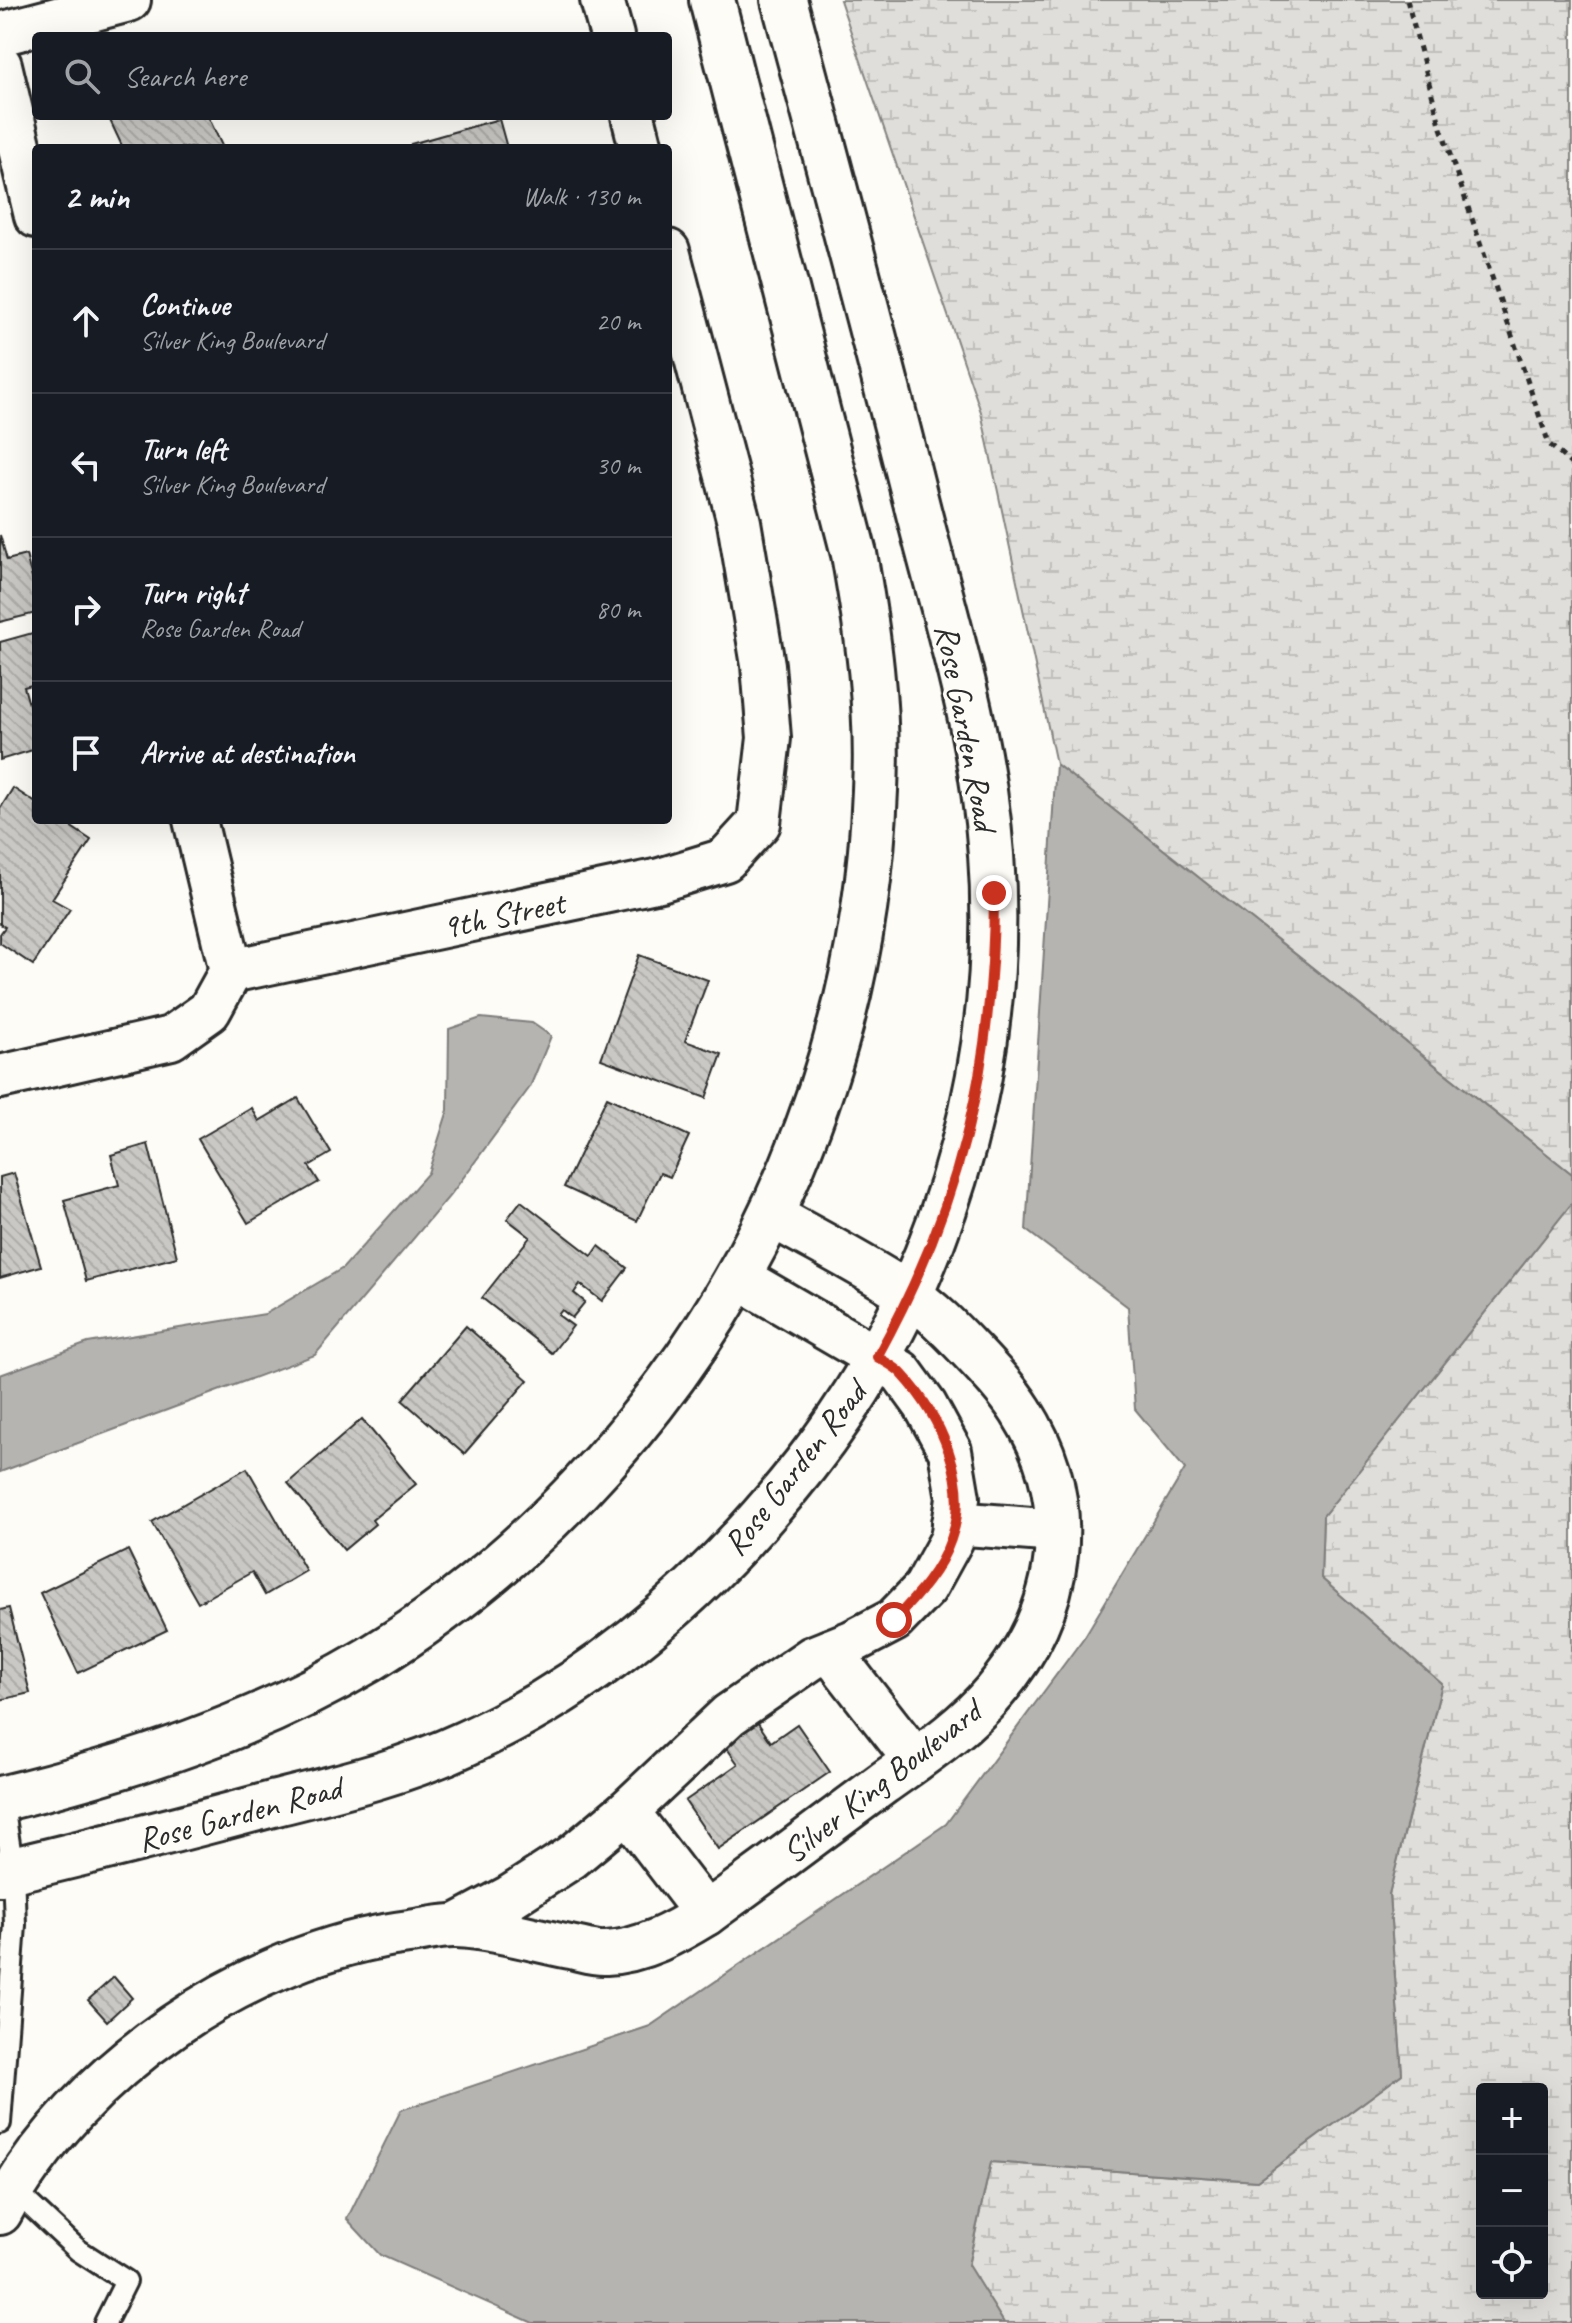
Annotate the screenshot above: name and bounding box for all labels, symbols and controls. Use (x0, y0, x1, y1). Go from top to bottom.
search box (32, 32, 672, 120)
icon: search (60, 54, 104, 98)
text: Search here (124, 57, 246, 95)
text: 2 min (64, 175, 129, 218)
text: Walk · 130 m (523, 180, 640, 213)
text: Continue (140, 286, 230, 324)
icon: ahead (64, 299, 108, 343)
text: 20 m (596, 305, 640, 338)
text: Silver King Boulevard (140, 324, 324, 357)
text: Turn left (140, 430, 227, 468)
icon: left (64, 443, 108, 487)
text: 30 m (596, 449, 640, 482)
text: Silver King Boulevard (140, 468, 324, 501)
text: Turn right (140, 574, 245, 612)
icon: right (64, 587, 108, 631)
text: 80 m (596, 593, 640, 626)
text: Rose Garden Road (140, 612, 300, 645)
street label: Rose Garden Road (925, 620, 1009, 839)
icon: arrive (64, 731, 108, 775)
text: Arrive at destination (140, 734, 355, 772)
route end (976, 875, 1012, 911)
street label: 9th Street (438, 880, 572, 948)
street label: Rose Garden Road (713, 1368, 879, 1564)
route start (876, 1602, 912, 1638)
street label: Silver King Boulevard (773, 1687, 993, 1873)
street label: Rose Garden Road (133, 1764, 351, 1861)
map controls (1476, 2083, 1548, 2299)
button: + (1476, 2083, 1548, 2155)
button: − (1476, 2155, 1548, 2227)
button: locate (1476, 2227, 1548, 2299)

